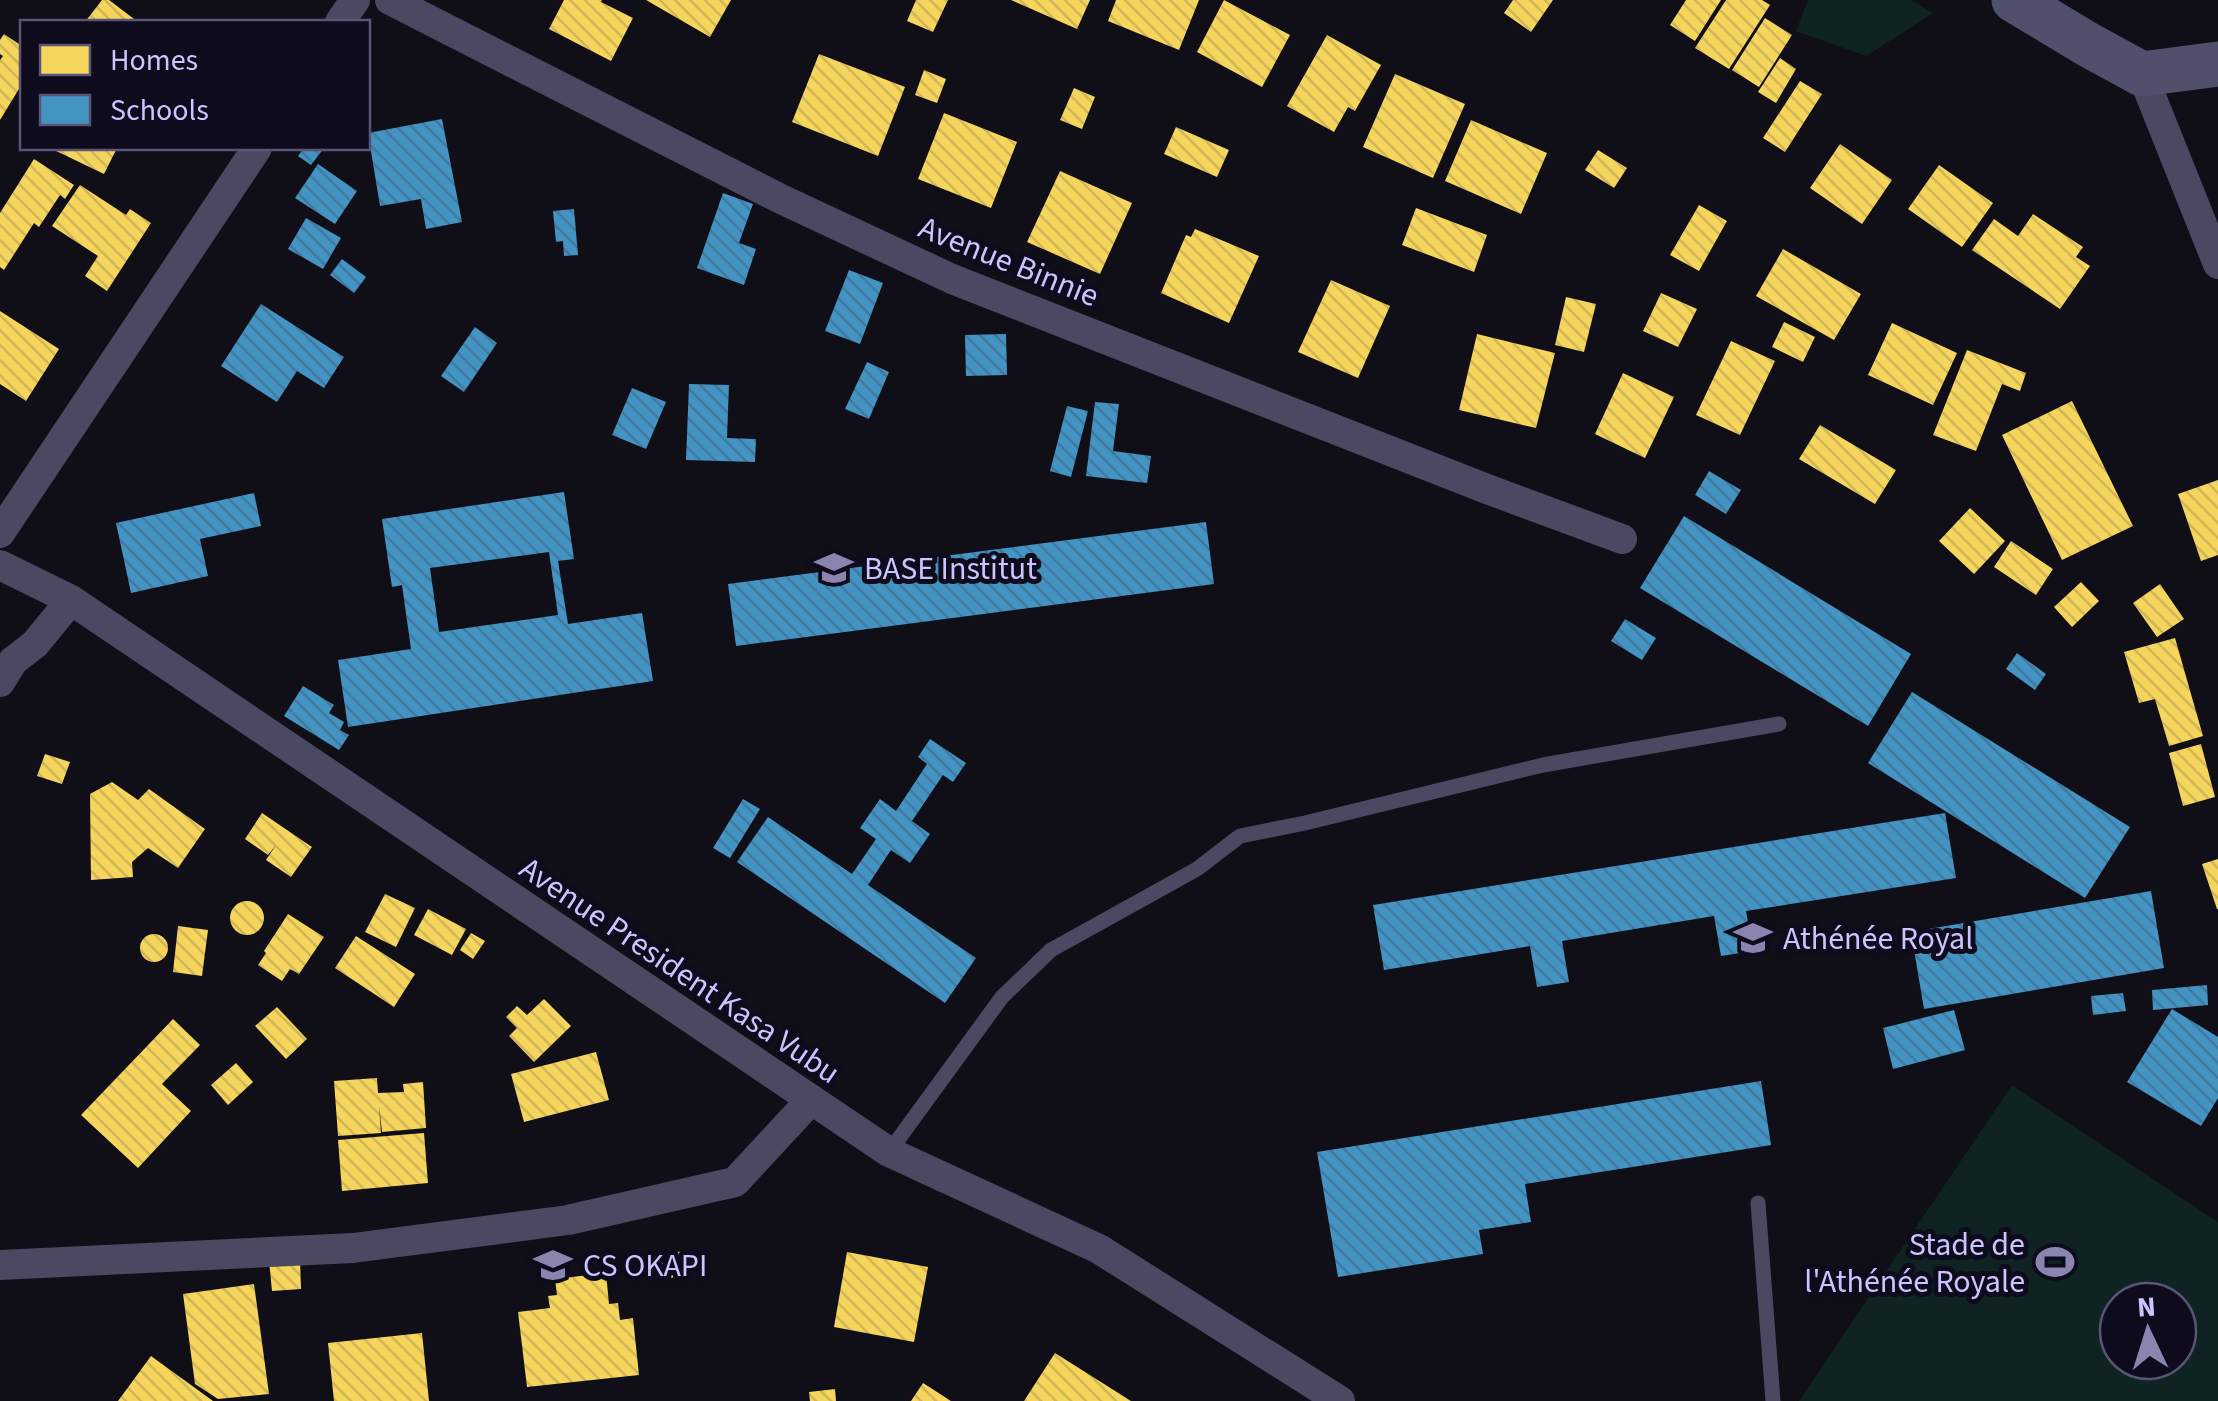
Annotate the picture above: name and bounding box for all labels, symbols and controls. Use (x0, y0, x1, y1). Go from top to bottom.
legend (20, 20, 370, 150)
text: Homes (110, 39, 198, 82)
text: Schools (110, 89, 209, 132)
street label: Avenue Binnie (912, 205, 1106, 319)
place label: BASE Institut (864, 546, 1037, 592)
school or university icon: BASE Institut (813, 547, 855, 589)
street label: Avenue President Kasa Vubu (510, 846, 849, 1096)
place label: Athénée Royal (1783, 916, 1973, 962)
school or university icon: Athénée Royal (1732, 917, 1774, 959)
place label: Stade de l'Athénée Royale (1804, 1222, 2025, 1305)
sports icon: Stade de l'Athénée Royale (2034, 1241, 2076, 1283)
place label: CS OKAPI (583, 1243, 707, 1289)
school or university icon: CS OKAPI (532, 1244, 574, 1286)
north arrow (2098, 1281, 2198, 1381)
text: N (2136, 1286, 2157, 1328)

